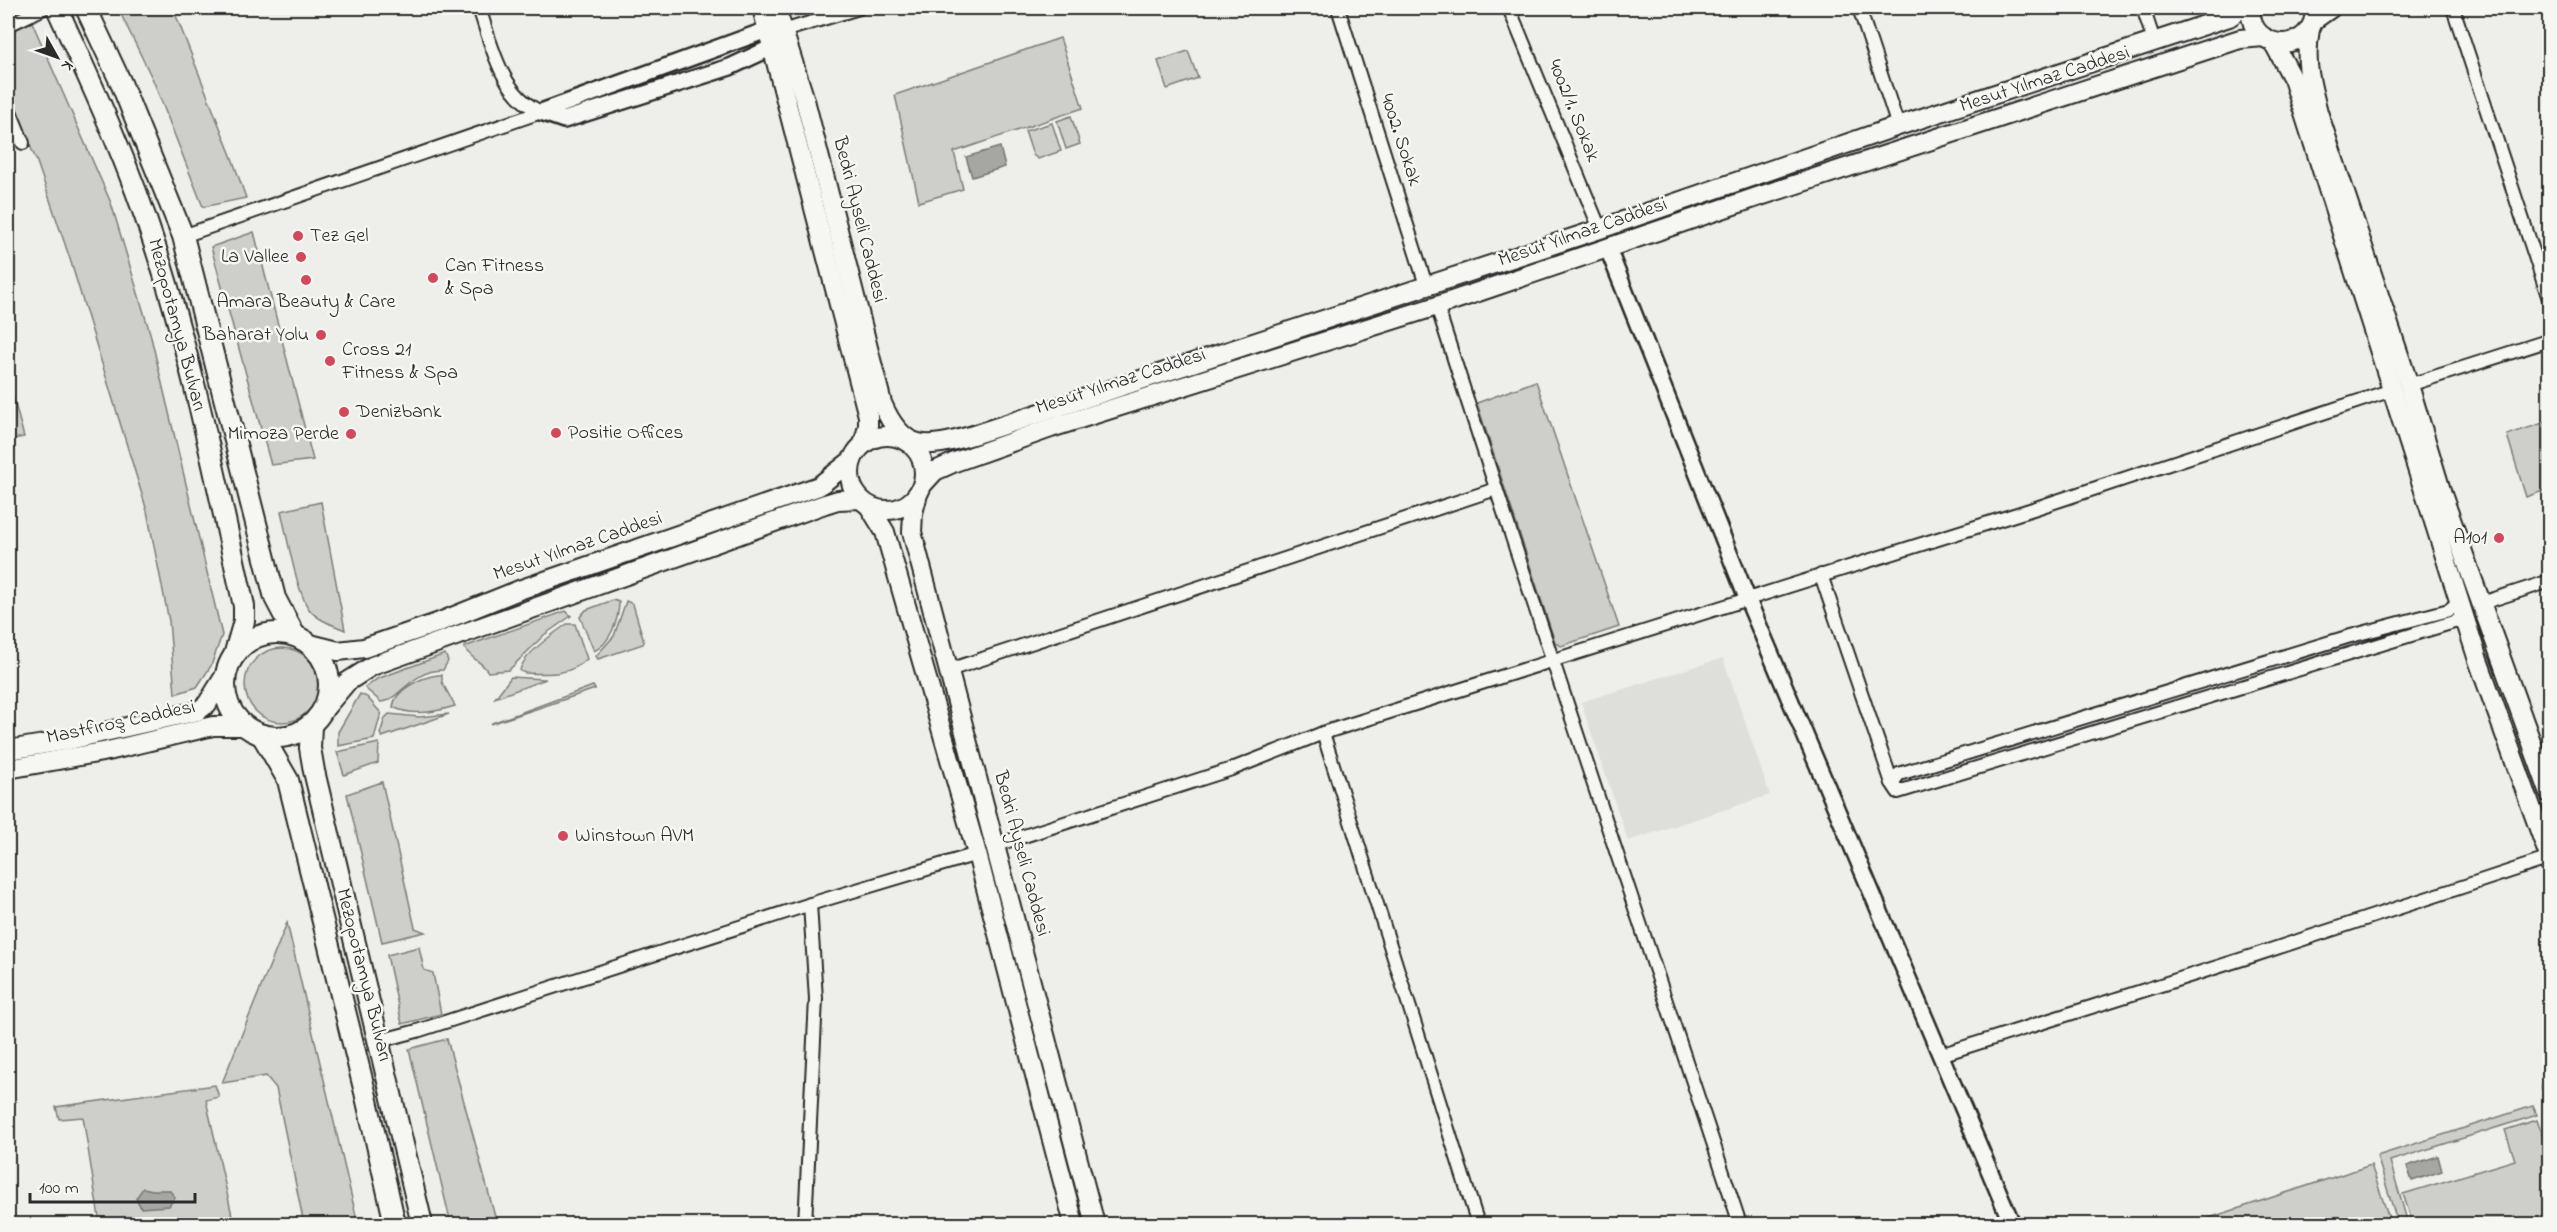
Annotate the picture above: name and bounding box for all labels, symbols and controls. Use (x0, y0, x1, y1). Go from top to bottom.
north arrow (27, 27, 87, 87)
street label: Mesut Yılmaz Caddesi (1956, 39, 2134, 121)
text: K (54, 55, 79, 77)
street label: 4002/1. Sokak (1539, 55, 1607, 167)
street label: 4002. Sokak (1371, 90, 1429, 190)
street label: Bedri Ayseli Caddesi (824, 133, 894, 306)
street label: Mesut Yılmaz Caddesi (1494, 190, 1672, 276)
place label: Tez Gel (310, 222, 369, 251)
marker: Tez Gel (291, 229, 305, 243)
street label: Mezopotamya Bulvarı (139, 235, 213, 415)
place label: La Vallee (221, 243, 289, 272)
marker: La Vallee (294, 250, 308, 264)
place label: Can Fitness & Spa (445, 252, 544, 304)
marker: Can Fitness & Spa (426, 271, 440, 285)
marker: Amara Beauty & Care (299, 273, 313, 287)
place label: Amara Beauty & Care (216, 288, 396, 317)
place label: Baharat Yolu (202, 321, 309, 350)
marker: Baharat Yolu (314, 328, 328, 342)
place label: Cross 21 Fitness & Spa (341, 336, 458, 388)
street label: Mesut Yılmaz Caddesi (1032, 341, 1210, 423)
marker: Cross 21 Fitness & Spa (323, 354, 337, 368)
place label: Denizbank (355, 398, 442, 427)
marker: Denizbank (337, 405, 351, 419)
place label: Positie Offices (568, 419, 683, 448)
place label: Mimoza Perde (227, 420, 339, 449)
marker: Positie Offices (549, 426, 563, 440)
marker: Mimoza Perde (344, 427, 358, 441)
street label: Mesut Yılmaz Caddesi (489, 504, 667, 590)
place label: A101 (2453, 524, 2487, 553)
marker: A101 (2492, 531, 2506, 545)
street label: Mastfıroş Caddesi (44, 693, 198, 753)
street label: Bedri Ayseli Caddesi (985, 767, 1057, 940)
place label: Winstown AVM (575, 822, 694, 851)
marker: Winstown AVM (556, 829, 570, 843)
street label: Mezopotamya Bulvarı (327, 885, 399, 1065)
scale bar (30, 1166, 195, 1204)
text: 100 m (39, 1176, 79, 1202)

